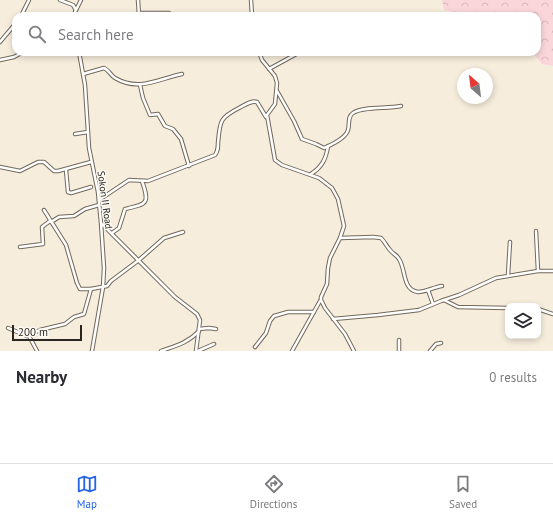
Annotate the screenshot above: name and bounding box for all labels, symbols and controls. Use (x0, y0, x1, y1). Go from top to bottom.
search box (12, 12, 541, 56)
icon: search (26, 23, 48, 45)
text: Search here (58, 25, 134, 44)
north arrow (457, 68, 493, 104)
street label: Sokon II Road (94, 170, 116, 230)
map controls (505, 303, 541, 339)
button: layers (505, 303, 541, 339)
scale bar (12, 323, 82, 342)
text: 200 m (18, 325, 48, 339)
text: Nearby (16, 366, 67, 388)
text: 0 results (489, 369, 537, 386)
tab: Map (76, 473, 98, 511)
tab: Directions (250, 473, 297, 511)
tab: Saved (449, 473, 477, 511)

